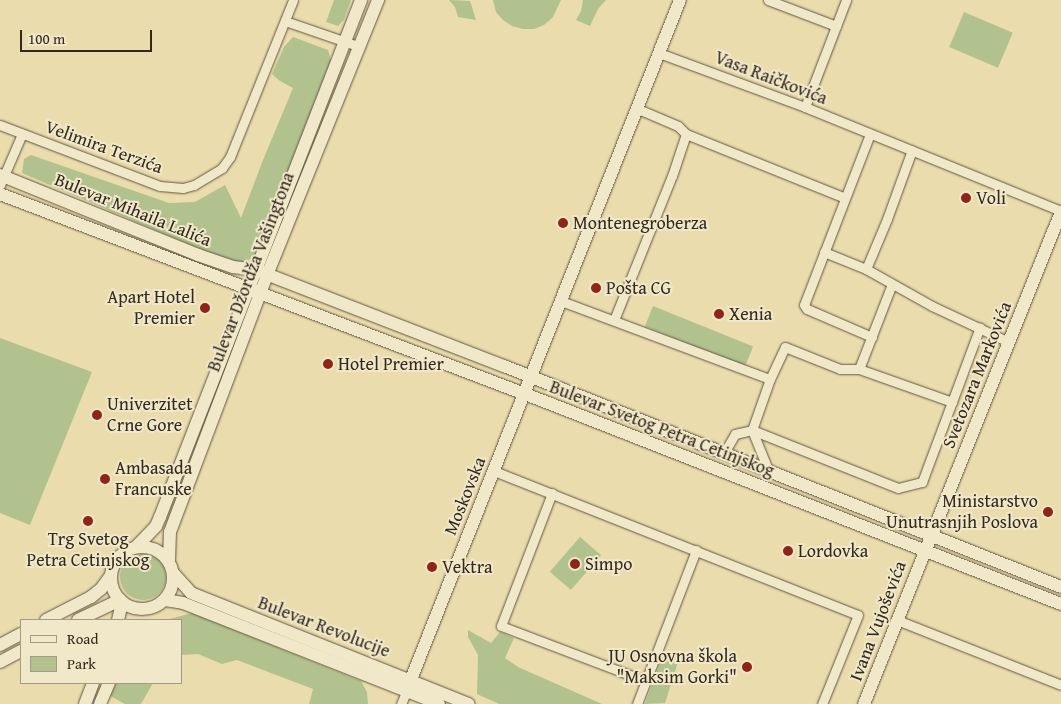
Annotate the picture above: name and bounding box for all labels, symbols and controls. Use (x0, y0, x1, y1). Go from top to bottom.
scale bar (22, 20, 155, 52)
text: 100 m (28, 28, 65, 49)
street label: Vasa Raičkovića (712, 47, 830, 109)
street label: Velimira Terzića (42, 116, 166, 178)
street label: Bulevar Mihaila Lalića (52, 169, 214, 251)
street label: Bulevar Džordža Vašingtona (203, 169, 299, 375)
place label: Voli (976, 187, 1006, 209)
marker: Voli (960, 192, 972, 204)
place label: Montenegroberza (573, 212, 707, 234)
marker: Montenegroberza (557, 217, 569, 229)
place label: Pošta CG (606, 277, 671, 299)
marker: Pošta CG (590, 282, 602, 294)
place label: Apart Hotel Premier (107, 287, 195, 330)
street label: Svetozara Markovića (938, 299, 1016, 451)
marker: Apart Hotel Premier (199, 302, 211, 314)
place label: Xenia (729, 303, 772, 325)
marker: Xenia (713, 308, 725, 320)
place label: Hotel Premier (338, 353, 444, 375)
marker: Hotel Premier (322, 358, 334, 370)
street label: Bulevar Svetog Petra Cetinjskog (547, 376, 777, 482)
place label: Univerzitet Crne Gore (107, 394, 192, 436)
marker: Univerzitet Crne Gore (91, 409, 103, 421)
street label: Moskovska (440, 454, 490, 538)
place label: Ambasada Francuske (115, 458, 192, 500)
marker: Ambasada Francuske (99, 473, 111, 485)
place label: Ministarstvo Unutrasnjih Poslova (886, 491, 1038, 534)
marker: Ministarstvo Unutrasnjih Poslova (1042, 506, 1054, 518)
marker: Trg Svetog Petra Cetinjskog (82, 515, 94, 527)
place label: Trg Svetog Petra Cetinjskog (27, 529, 149, 572)
place label: Lordovka (798, 540, 868, 562)
marker: Lordovka (782, 545, 794, 557)
place label: Simpo (585, 553, 632, 575)
place label: Vektra (442, 556, 492, 578)
marker: Simpo (569, 558, 581, 570)
street label: Ivana Vujoševića (845, 558, 911, 684)
marker: Vektra (426, 561, 438, 573)
street label: Bulevar Revolucije (255, 592, 393, 662)
legend (20, 619, 182, 684)
text: Road (67, 628, 98, 649)
place label: JU Osnovna škola "Maksim Gorki" (608, 646, 737, 689)
text: Park (67, 653, 96, 674)
marker: JU Osnovna škola "Maksim Gorki" (741, 661, 753, 673)

